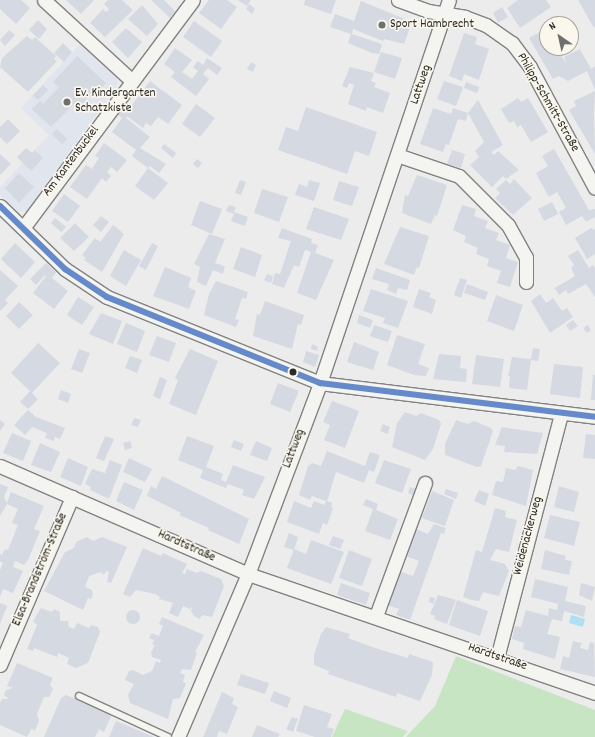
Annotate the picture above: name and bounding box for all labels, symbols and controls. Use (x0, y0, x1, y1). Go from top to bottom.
north arrow (539, 16, 579, 56)
place label: Sport Hambrecht (390, 17, 474, 33)
text: N (546, 19, 560, 35)
marker: Sport Hambrecht (377, 20, 387, 30)
street label: Philipp-Schmitt-Straße (512, 51, 582, 155)
street label: Lattweg (408, 63, 436, 107)
place label: Ev. Kindergarten Schatzkiste (75, 87, 156, 118)
marker: Ev. Kindergarten Schatzkiste (62, 97, 72, 107)
street label: Am Kantenbuckel (40, 124, 104, 200)
unlabelled marker (288, 367, 298, 377)
street label: Lattweg (280, 427, 310, 471)
street label: Weidenäckerweg (511, 495, 547, 577)
street label: Elsa-Brandström-Straße (10, 511, 72, 629)
street label: Hardtstraße (155, 527, 217, 567)
street label: Hardtstraße (465, 641, 529, 675)

